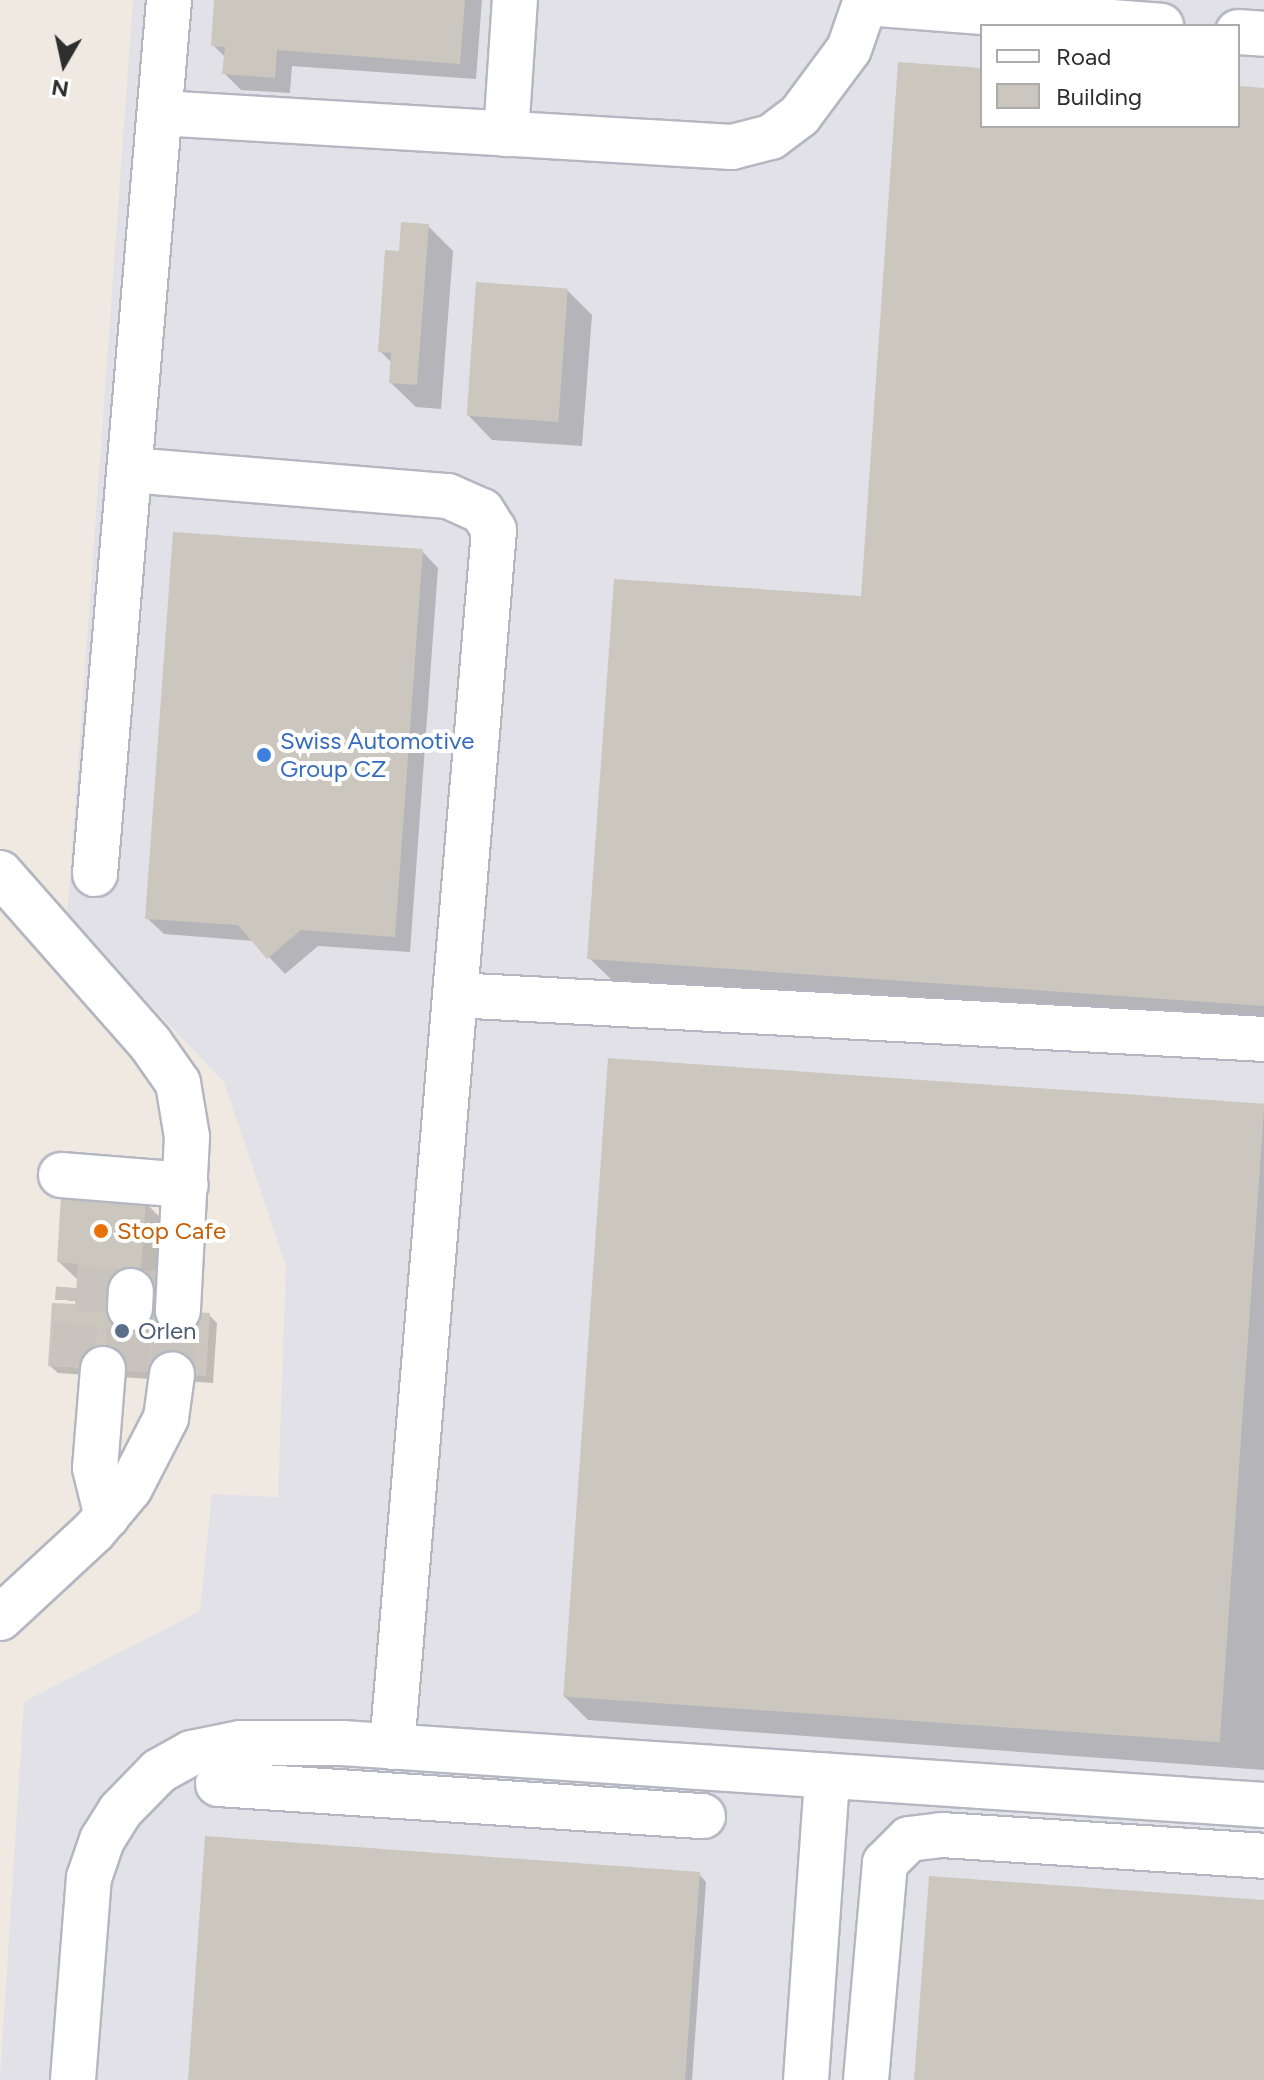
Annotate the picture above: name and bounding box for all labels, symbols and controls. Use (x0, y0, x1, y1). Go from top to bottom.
north arrow (24, 24, 104, 104)
legend (980, 24, 1240, 128)
text: Road (1056, 42, 1111, 71)
text: N (50, 74, 71, 103)
text: Building (1056, 82, 1142, 111)
place label: Swiss Automotive Group CZ (280, 727, 474, 783)
marker: Swiss Automotive Group CZ (255, 746, 273, 764)
place label: Stop Cafe (117, 1217, 226, 1245)
marker: Stop Cafe (92, 1222, 110, 1240)
place label: Orlen (138, 1317, 197, 1345)
marker: Orlen (113, 1322, 131, 1340)

